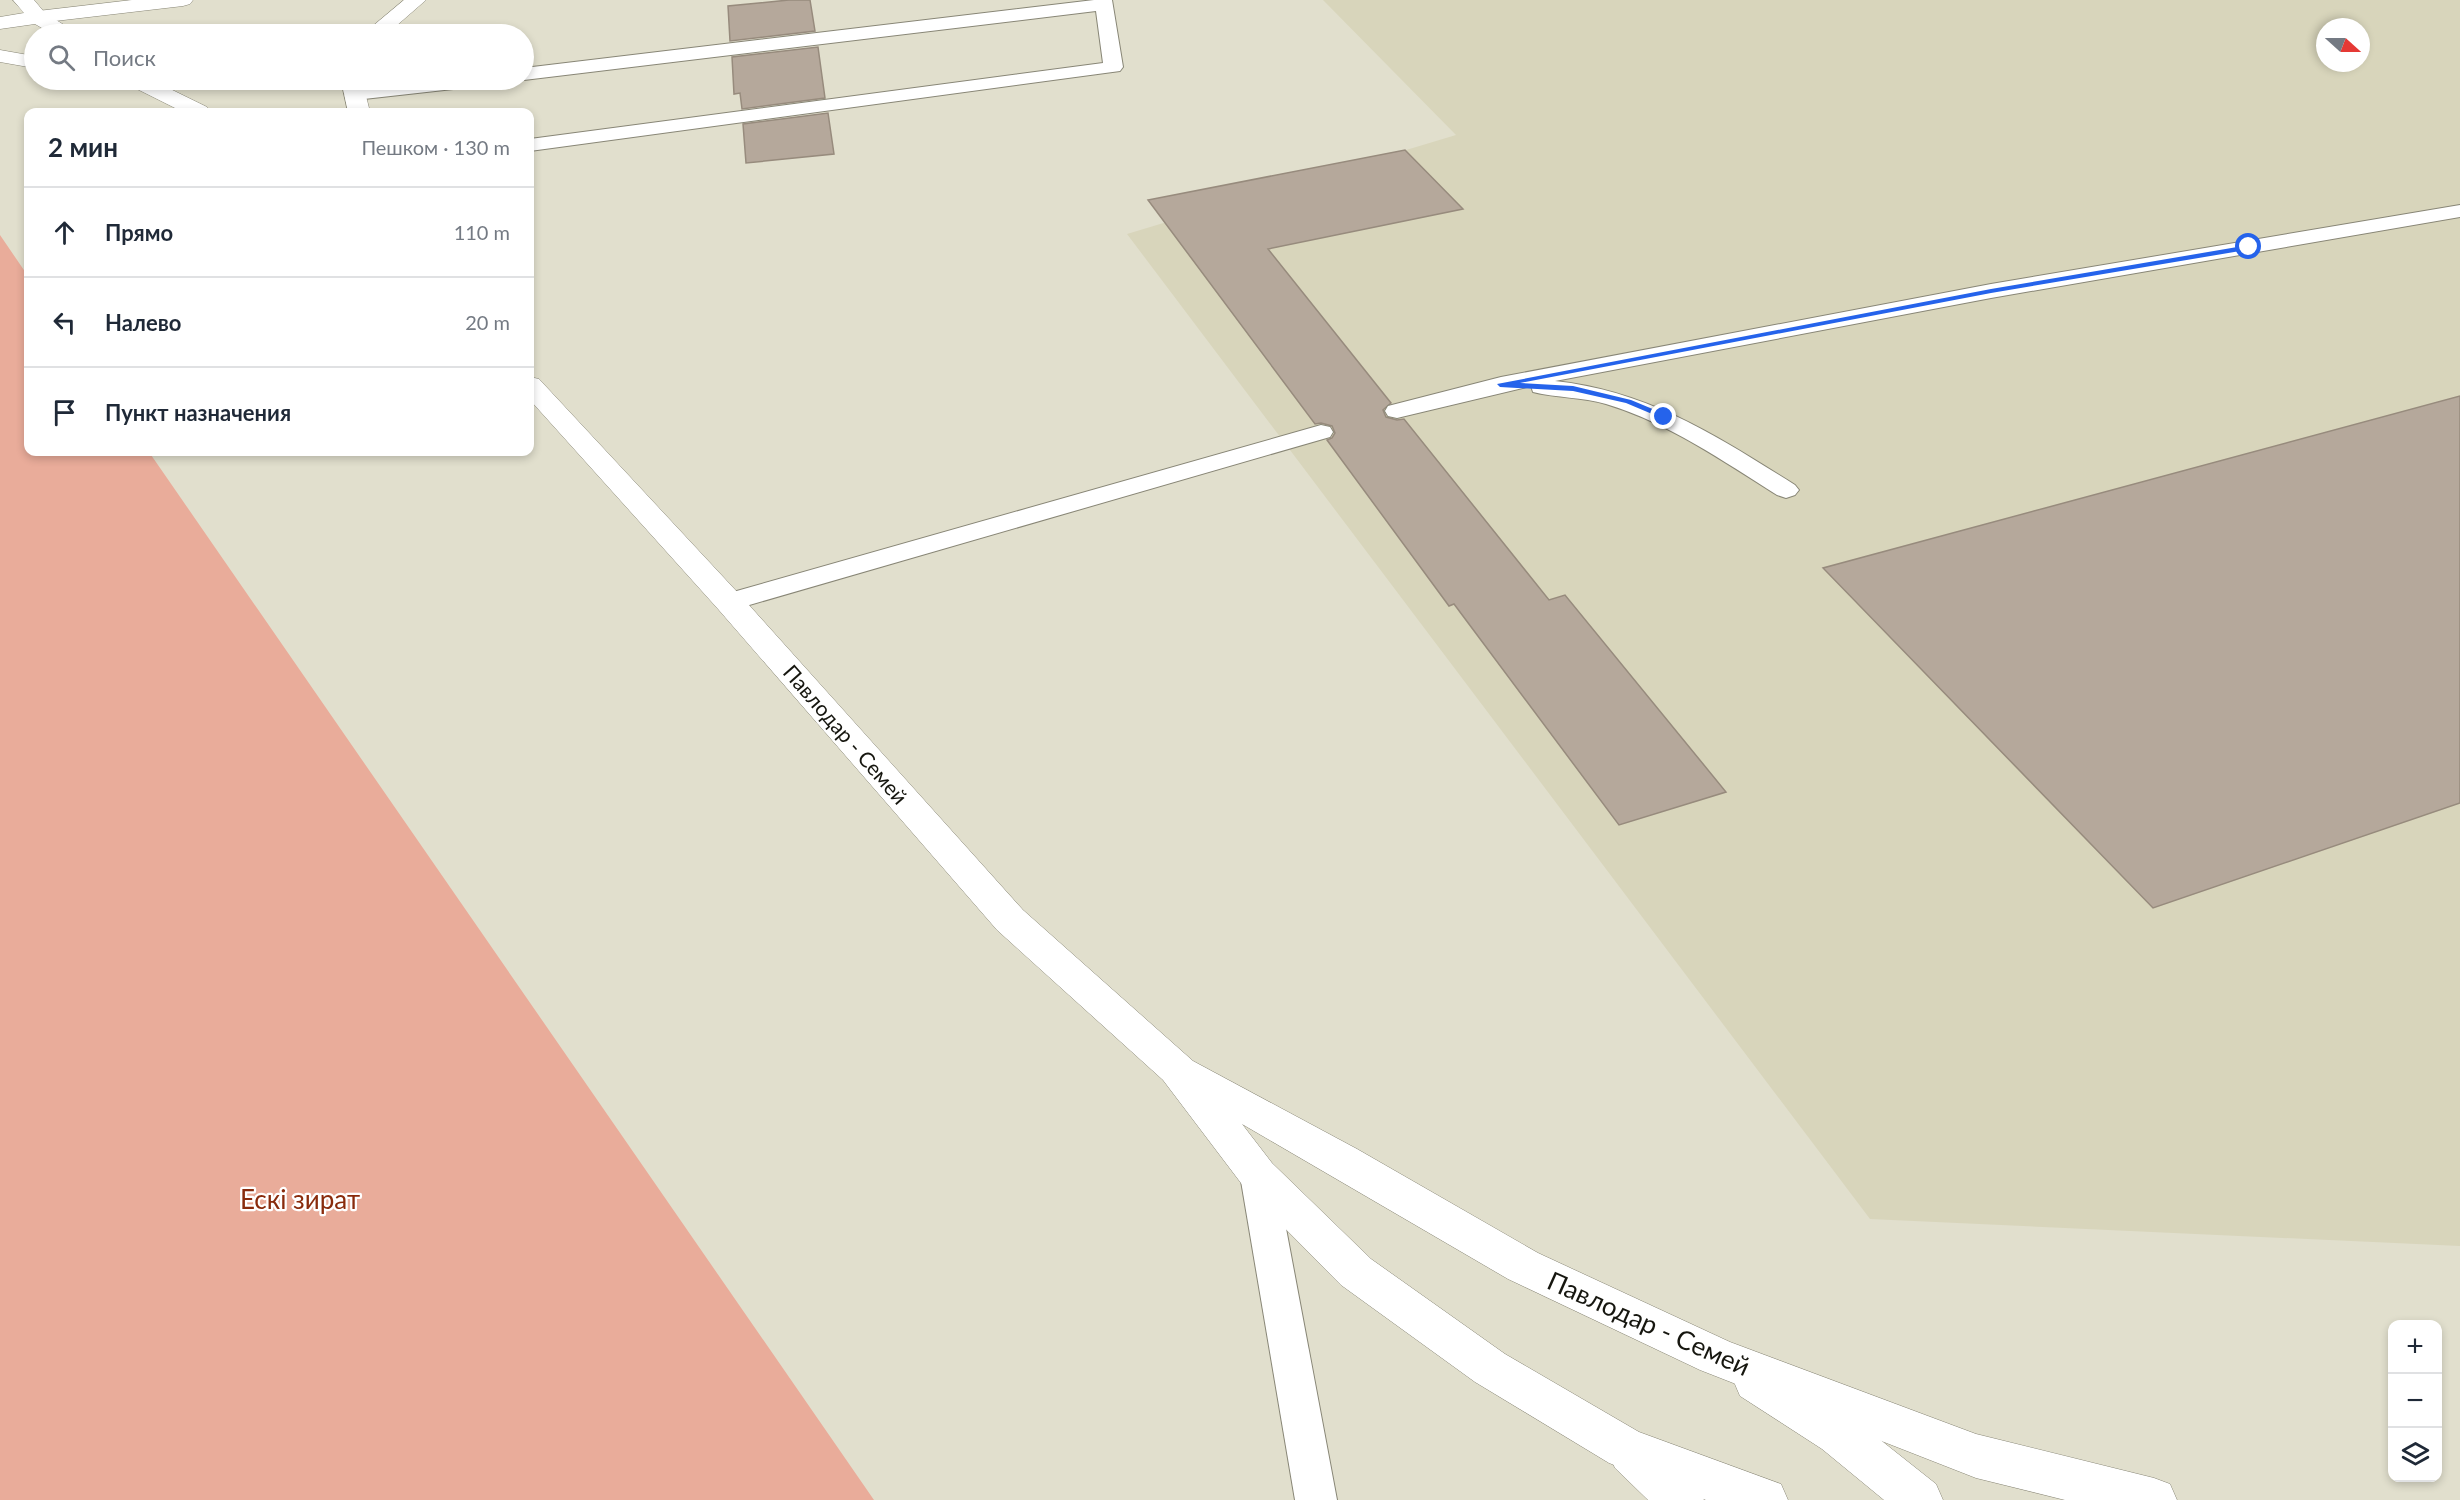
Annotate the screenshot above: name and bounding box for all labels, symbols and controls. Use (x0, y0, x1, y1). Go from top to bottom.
north arrow (2316, 18, 2370, 72)
search box (24, 24, 534, 90)
icon: search (45, 41, 78, 74)
text: Поиск (93, 44, 156, 71)
text: 2 мин (48, 131, 118, 163)
text: Пешком · 130 m (361, 135, 510, 159)
icon: ahead (48, 216, 81, 249)
text: Прямо (105, 219, 173, 246)
text: 110 m (454, 220, 510, 244)
route start (2235, 233, 2261, 259)
icon: left (48, 306, 81, 339)
text: Налево (105, 309, 181, 336)
text: 20 m (465, 310, 510, 334)
icon: arrive (48, 396, 81, 429)
text: Пункт назначения (105, 399, 291, 426)
route end (1650, 403, 1676, 429)
street label: Павлодар - Семей (779, 659, 913, 809)
park label: Ескі зират (240, 1183, 360, 1215)
street label: Павлодар - Семей (1543, 1264, 1755, 1382)
map controls (2388, 1320, 2442, 1482)
button: + (2388, 1320, 2442, 1374)
button: − (2388, 1374, 2442, 1428)
button: layers (2388, 1428, 2442, 1482)

